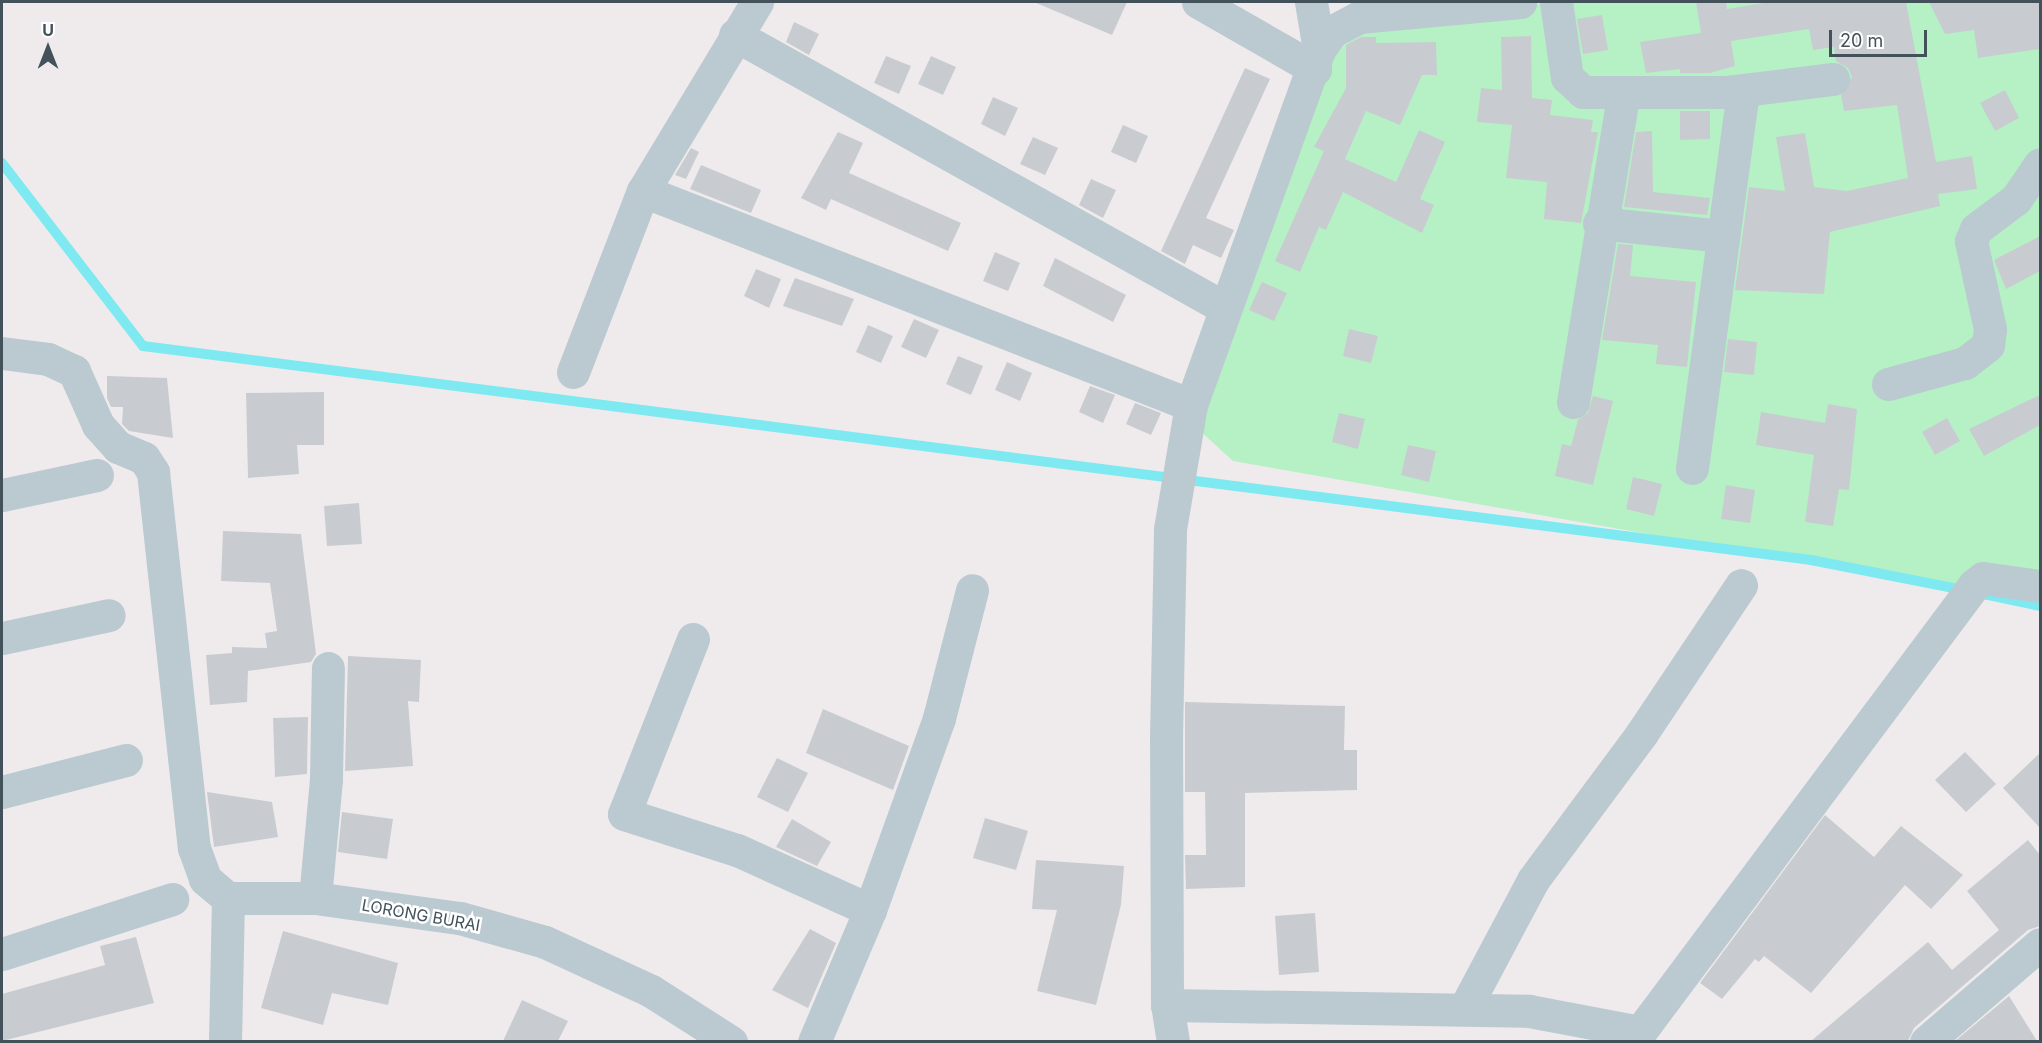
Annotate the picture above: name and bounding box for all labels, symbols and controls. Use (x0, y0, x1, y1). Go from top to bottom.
north arrow (18, 18, 78, 78)
scale bar (1832, 18, 1930, 56)
text: U (42, 20, 54, 40)
text: 20 m (1840, 30, 1883, 51)
street label: LORONG BURAI (360, 895, 482, 935)

